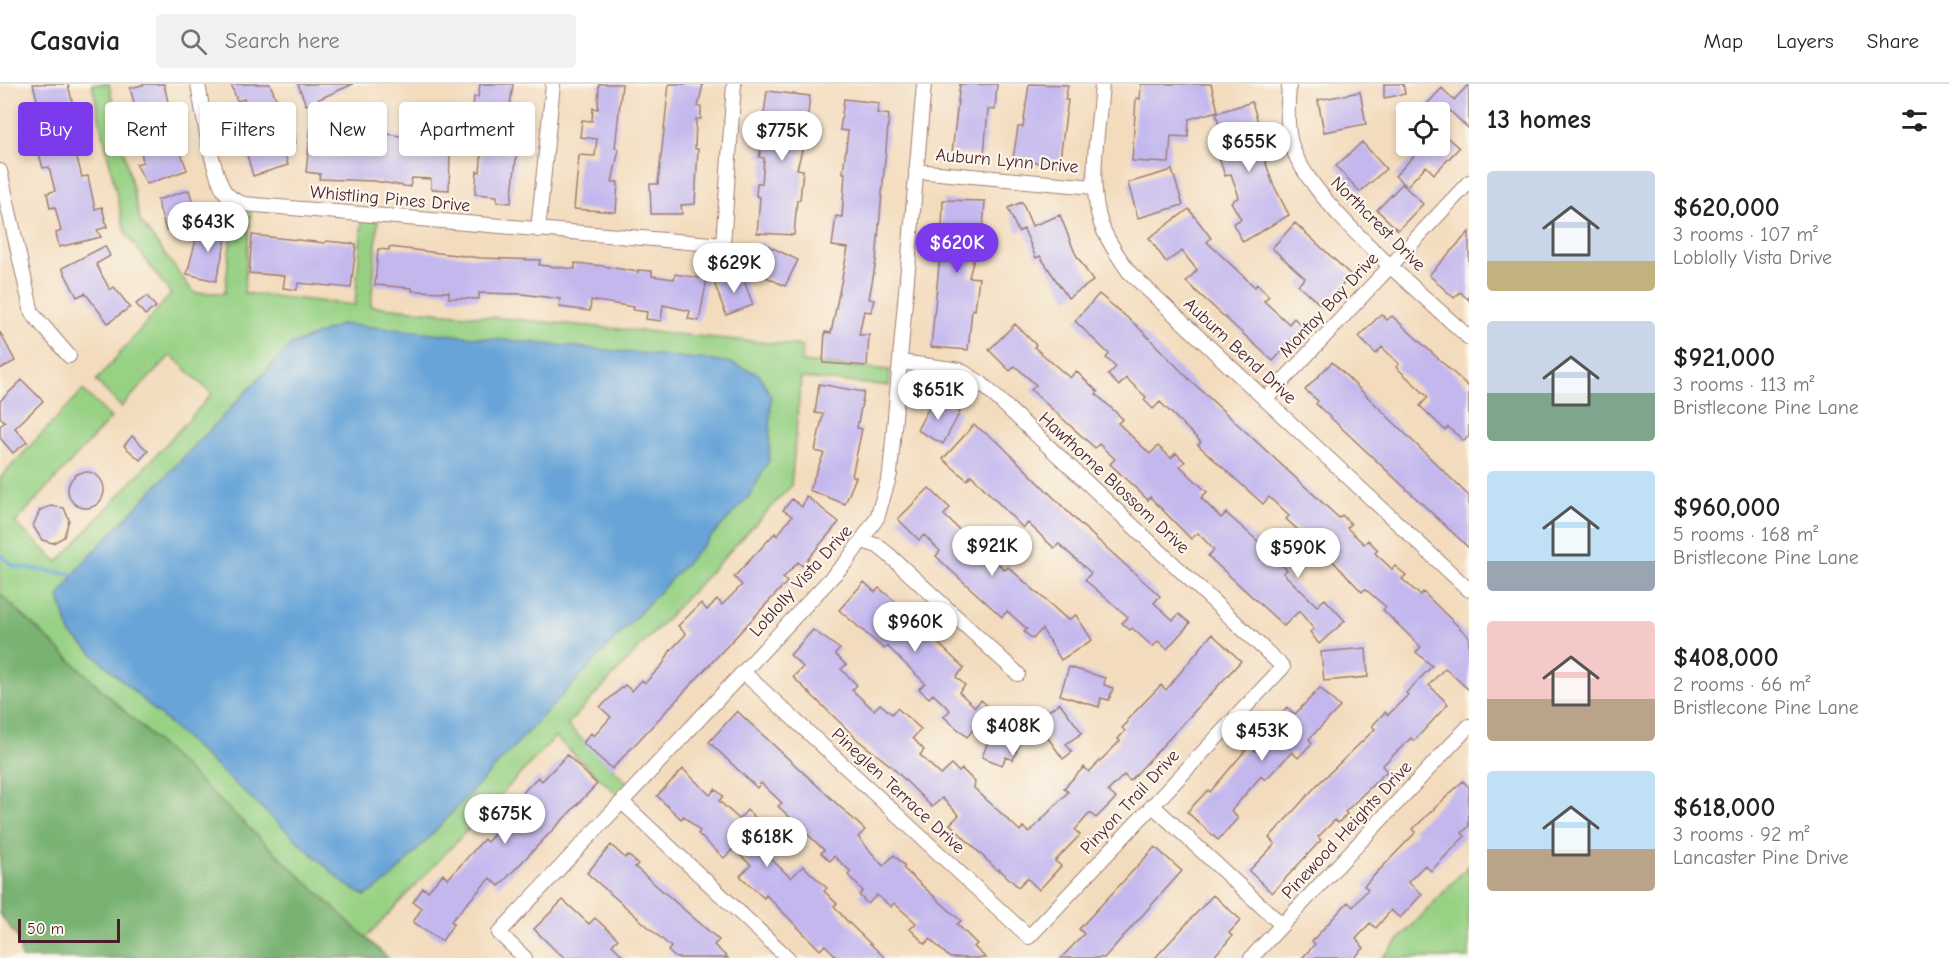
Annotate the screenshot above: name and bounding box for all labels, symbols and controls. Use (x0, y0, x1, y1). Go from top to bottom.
search box (156, 14, 576, 68)
text: Casavia (30, 25, 120, 57)
icon: search (177, 25, 210, 58)
text: Search here (225, 28, 340, 54)
text: Map (1704, 29, 1743, 53)
text: Layers (1776, 29, 1834, 53)
text: Share (1867, 29, 1919, 53)
chip: Buy (18, 102, 93, 156)
chip: Rent (105, 102, 188, 156)
chip: Filters (200, 102, 296, 156)
chip: New (308, 102, 387, 156)
chip: Apartment (399, 102, 535, 156)
map controls (1396, 102, 1450, 156)
button: locate (1396, 102, 1450, 156)
icon: filters (1898, 104, 1931, 137)
text: 13 homes (1487, 105, 1591, 135)
pin: $775K (740, 111, 824, 162)
text: $775K (756, 119, 808, 142)
pin: $655K (1207, 122, 1291, 173)
text: $655K (1222, 130, 1277, 153)
street label: Auburn Lynn Drive (935, 144, 1079, 178)
street label: Northcrest Drive (1326, 172, 1430, 276)
street label: Whistling Pines Drive (309, 182, 471, 216)
text: $620,000 (1673, 193, 1780, 223)
icon: home (1535, 195, 1607, 267)
pin: $643K (166, 202, 250, 253)
text: $643K (182, 210, 235, 233)
pin: $620K (915, 223, 999, 274)
text: 3 rooms · 107 m² (1673, 223, 1818, 246)
text: $620K (929, 231, 985, 254)
pin: $629K (692, 243, 776, 294)
text: Loblolly Vista Drive (1673, 246, 1832, 269)
street label: Montay Bay Drive (1275, 248, 1383, 362)
text: $629K (707, 251, 761, 274)
street label: Auburn Bend Drive (1179, 294, 1301, 408)
text: $921,000 (1673, 343, 1775, 373)
icon: home (1535, 345, 1607, 417)
pin: $651K (896, 370, 980, 421)
text: 3 rooms · 113 m² (1673, 373, 1814, 396)
text: $651K (912, 378, 964, 401)
text: Bristlecone Pine Lane (1673, 396, 1859, 419)
street label: Hawthorne Blossom Drive (1034, 408, 1194, 558)
text: $960,000 (1673, 493, 1780, 523)
icon: home (1535, 495, 1607, 567)
street label: Loblolly Vista Drive (745, 521, 857, 641)
text: 5 rooms · 168 m² (1673, 523, 1818, 546)
pin: $921K (950, 526, 1034, 577)
pin: $590K (1256, 528, 1340, 579)
text: $921K (966, 534, 1018, 557)
text: $590K (1270, 536, 1326, 559)
text: Bristlecone Pine Lane (1673, 546, 1859, 569)
pin: $960K (873, 602, 957, 653)
text: $960K (887, 610, 943, 633)
text: $408,000 (1673, 643, 1779, 673)
icon: home (1535, 645, 1607, 717)
text: 2 rooms · 66 m² (1673, 673, 1811, 696)
text: Bristlecone Pine Lane (1673, 696, 1859, 719)
pin: $408K (971, 706, 1055, 757)
pin: $453K (1220, 711, 1304, 762)
text: $408K (986, 714, 1040, 737)
text: $453K (1235, 719, 1289, 742)
street label: Pineglen Terrace Drive (827, 724, 969, 858)
street label: Pinyon Trail Drive (1076, 745, 1184, 859)
street label: Pinewood Heights Drive (1278, 757, 1416, 903)
text: $618,000 (1673, 793, 1775, 823)
pin: $675K (463, 794, 547, 845)
icon: home (1535, 795, 1607, 867)
text: $675K (478, 802, 532, 825)
pin: $618K (725, 817, 809, 868)
text: 3 rooms · 92 m² (1673, 823, 1810, 846)
text: $618K (741, 825, 793, 848)
text: Lancaster Pine Drive (1673, 846, 1849, 869)
scale bar (18, 916, 120, 944)
text: 50 m (27, 920, 64, 938)

